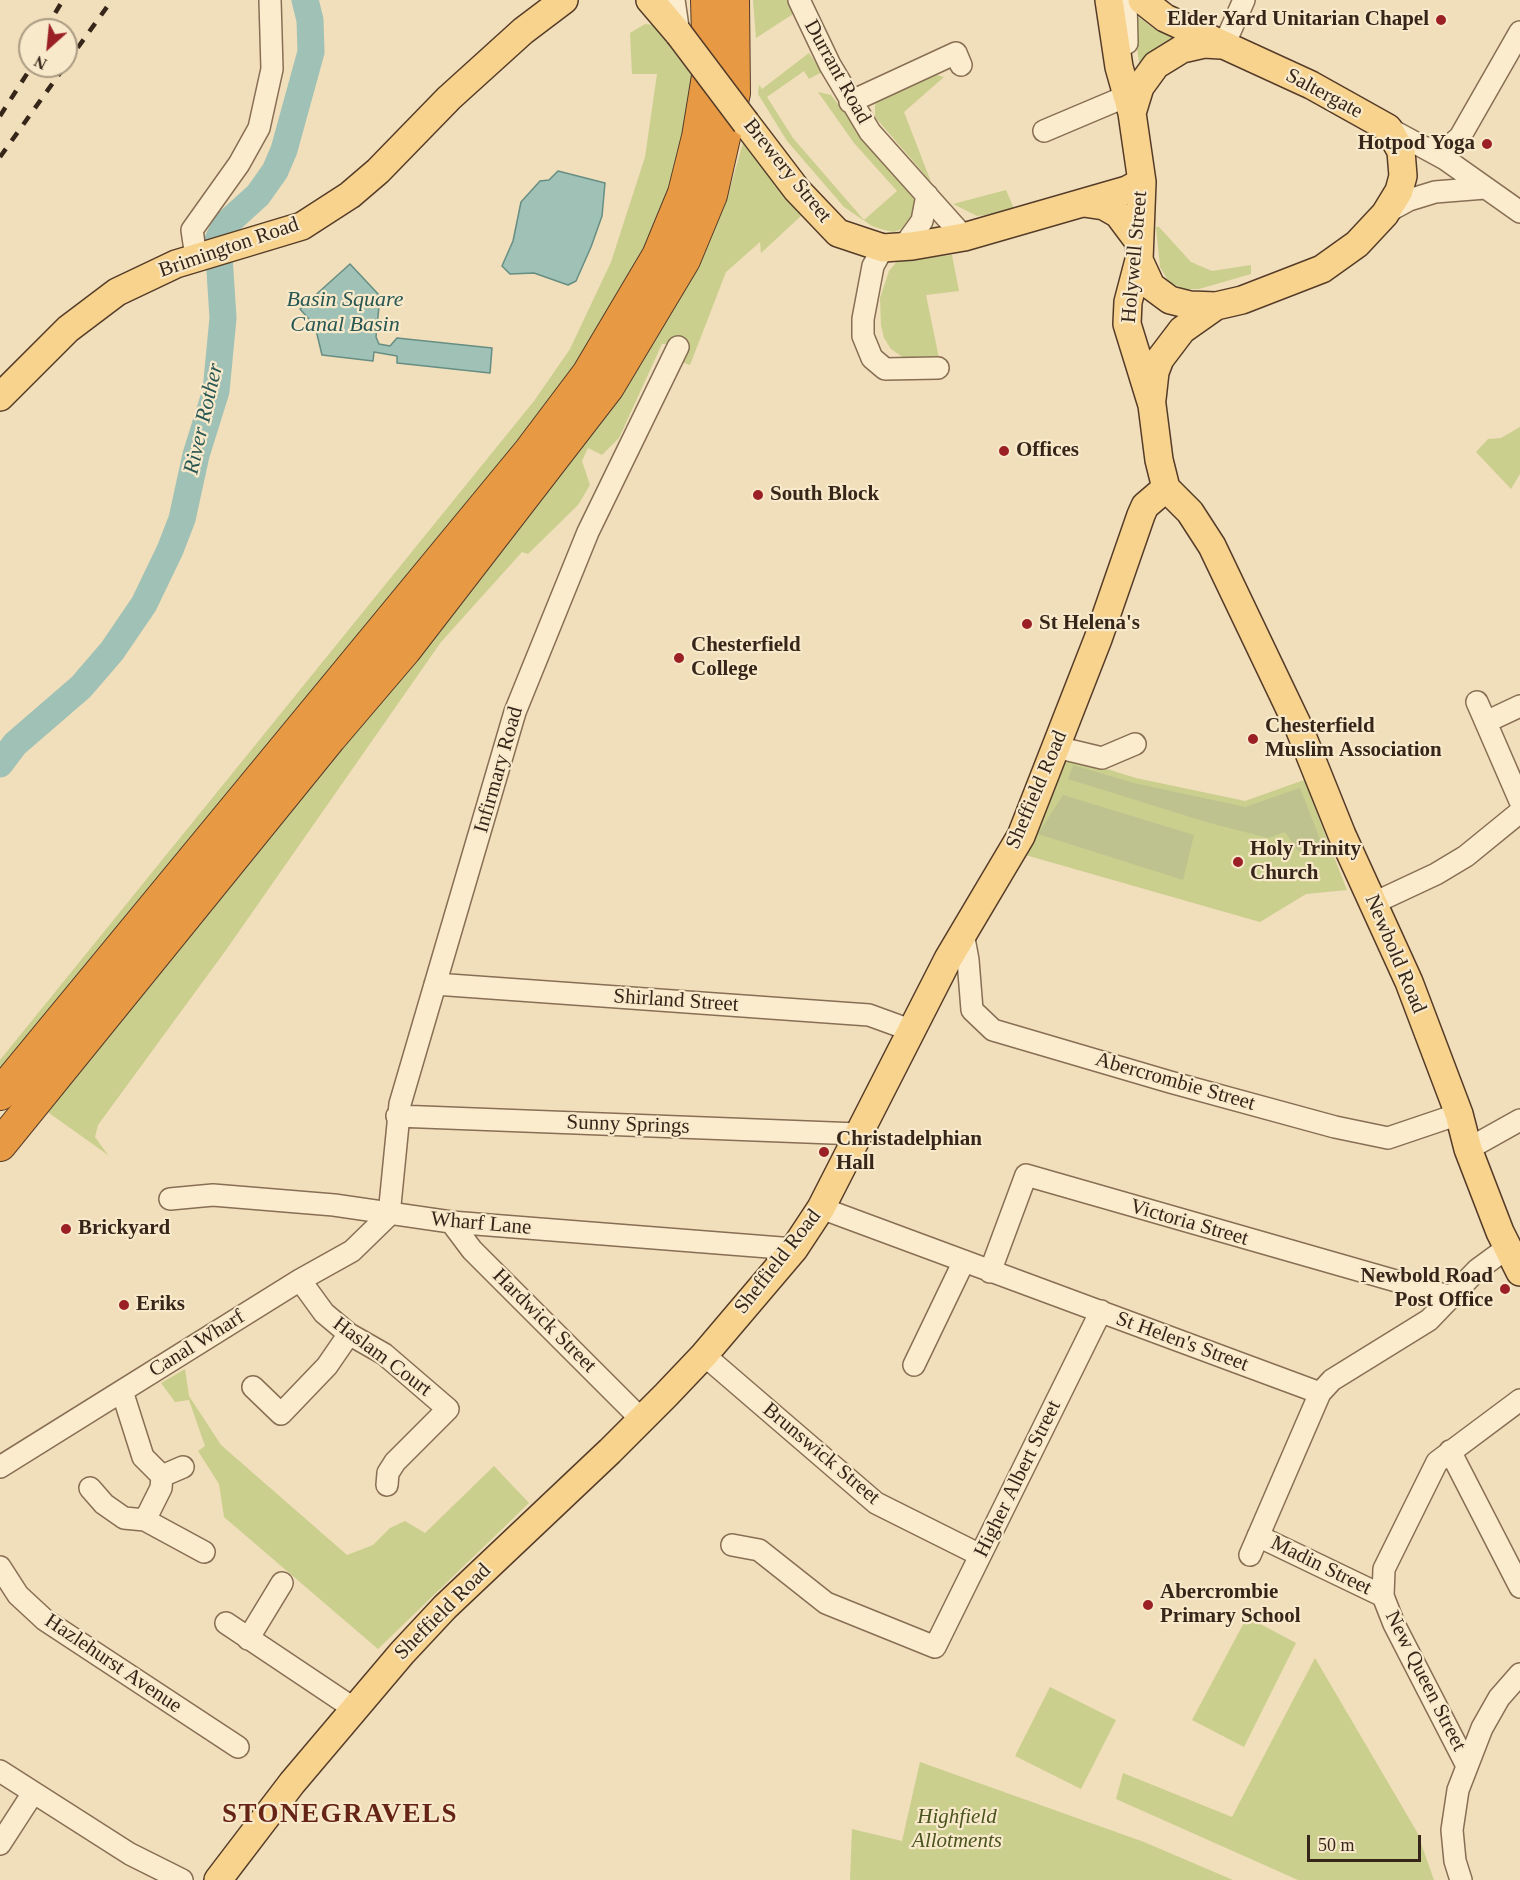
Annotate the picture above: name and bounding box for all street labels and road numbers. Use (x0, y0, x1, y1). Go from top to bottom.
street label: Durrant Road (798, 16, 876, 128)
street label: Saltergate (1281, 63, 1367, 125)
street label: Brewery Street (737, 114, 837, 228)
street label: Holywell Street (1117, 190, 1153, 324)
street label: Brimington Road (156, 212, 302, 284)
street label: Infirmary Road (469, 704, 529, 836)
street label: Sheffield Road (1001, 727, 1073, 853)
street label: Newbold Road (1359, 891, 1431, 1017)
street label: Shirland Street (613, 984, 739, 1018)
street label: Abercrombie Street (1092, 1047, 1258, 1117)
street label: Sunny Springs (566, 1110, 690, 1140)
street label: Victoria Street (1127, 1194, 1251, 1252)
street label: Sheffield Road (729, 1205, 827, 1319)
street label: Wharf Lane (430, 1207, 532, 1241)
street label: Hardwick Street (487, 1264, 601, 1378)
street label: Canal Wharf (145, 1305, 249, 1383)
street label: St Helen's Street (1112, 1306, 1252, 1378)
street label: Haslam Court (328, 1312, 436, 1402)
street label: Higher Albert Street (969, 1396, 1067, 1562)
street label: Brunswick Street (757, 1398, 885, 1510)
street label: Madin Street (1266, 1531, 1376, 1601)
street label: Sheffield Road (389, 1558, 497, 1666)
street label: New Queen Street (1379, 1607, 1471, 1755)
street label: Hazlehurst Avenue (40, 1609, 186, 1719)

